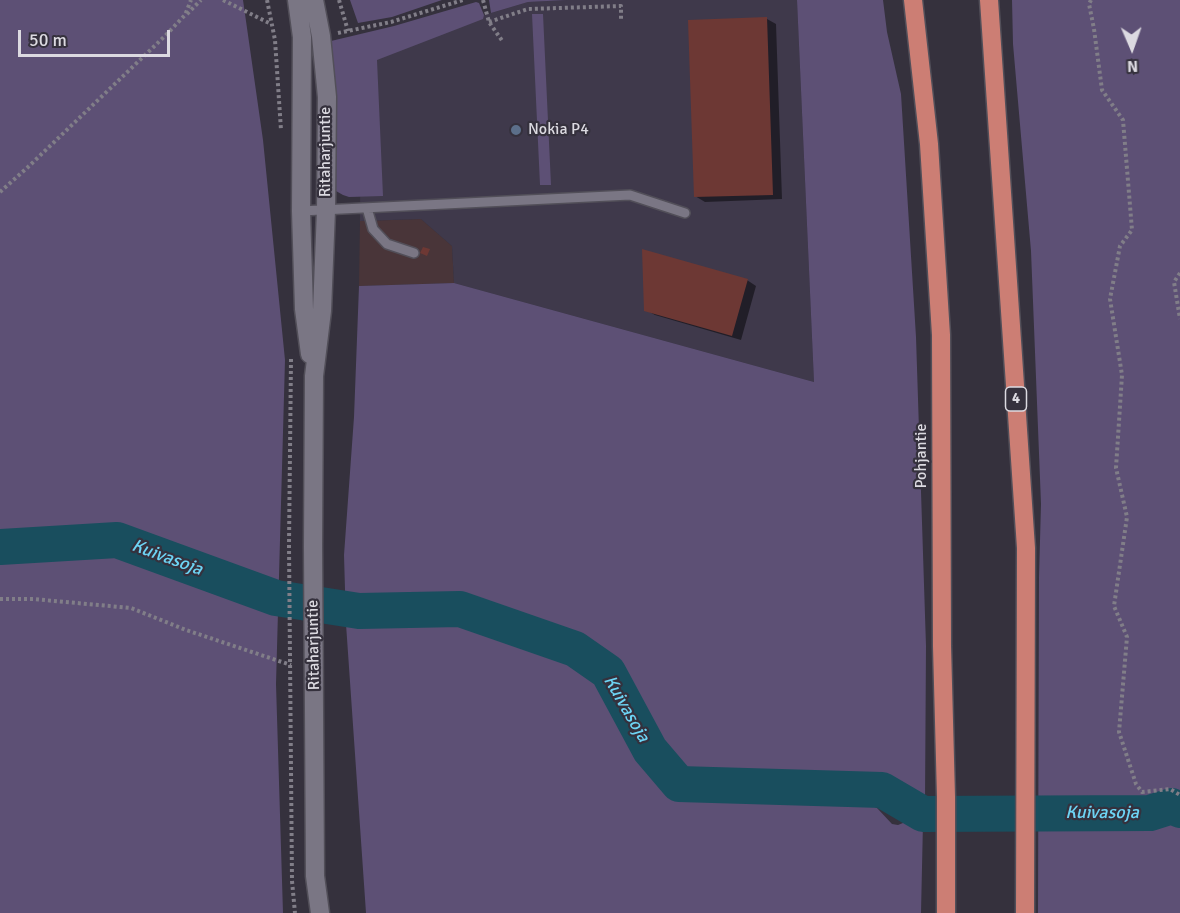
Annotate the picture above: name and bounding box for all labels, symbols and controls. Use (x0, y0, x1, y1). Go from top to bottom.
scale bar (21, 18, 172, 56)
north arrow (1102, 18, 1162, 78)
text: 50 m (29, 29, 67, 51)
text: N (1127, 56, 1139, 76)
street label: Ritaharjuntie (316, 107, 336, 197)
place label: Nokia P4 (528, 120, 589, 140)
marker: Nokia P4 (509, 123, 523, 137)
road number: 4 (1006, 387, 1026, 411)
street label: Pohjantie (912, 423, 932, 489)
water label: Kuivasoja (129, 535, 205, 581)
street label: Ritaharjuntie (304, 600, 324, 690)
water label: Kuivasoja (598, 672, 654, 746)
water label: Kuivasoja (1065, 802, 1139, 824)

